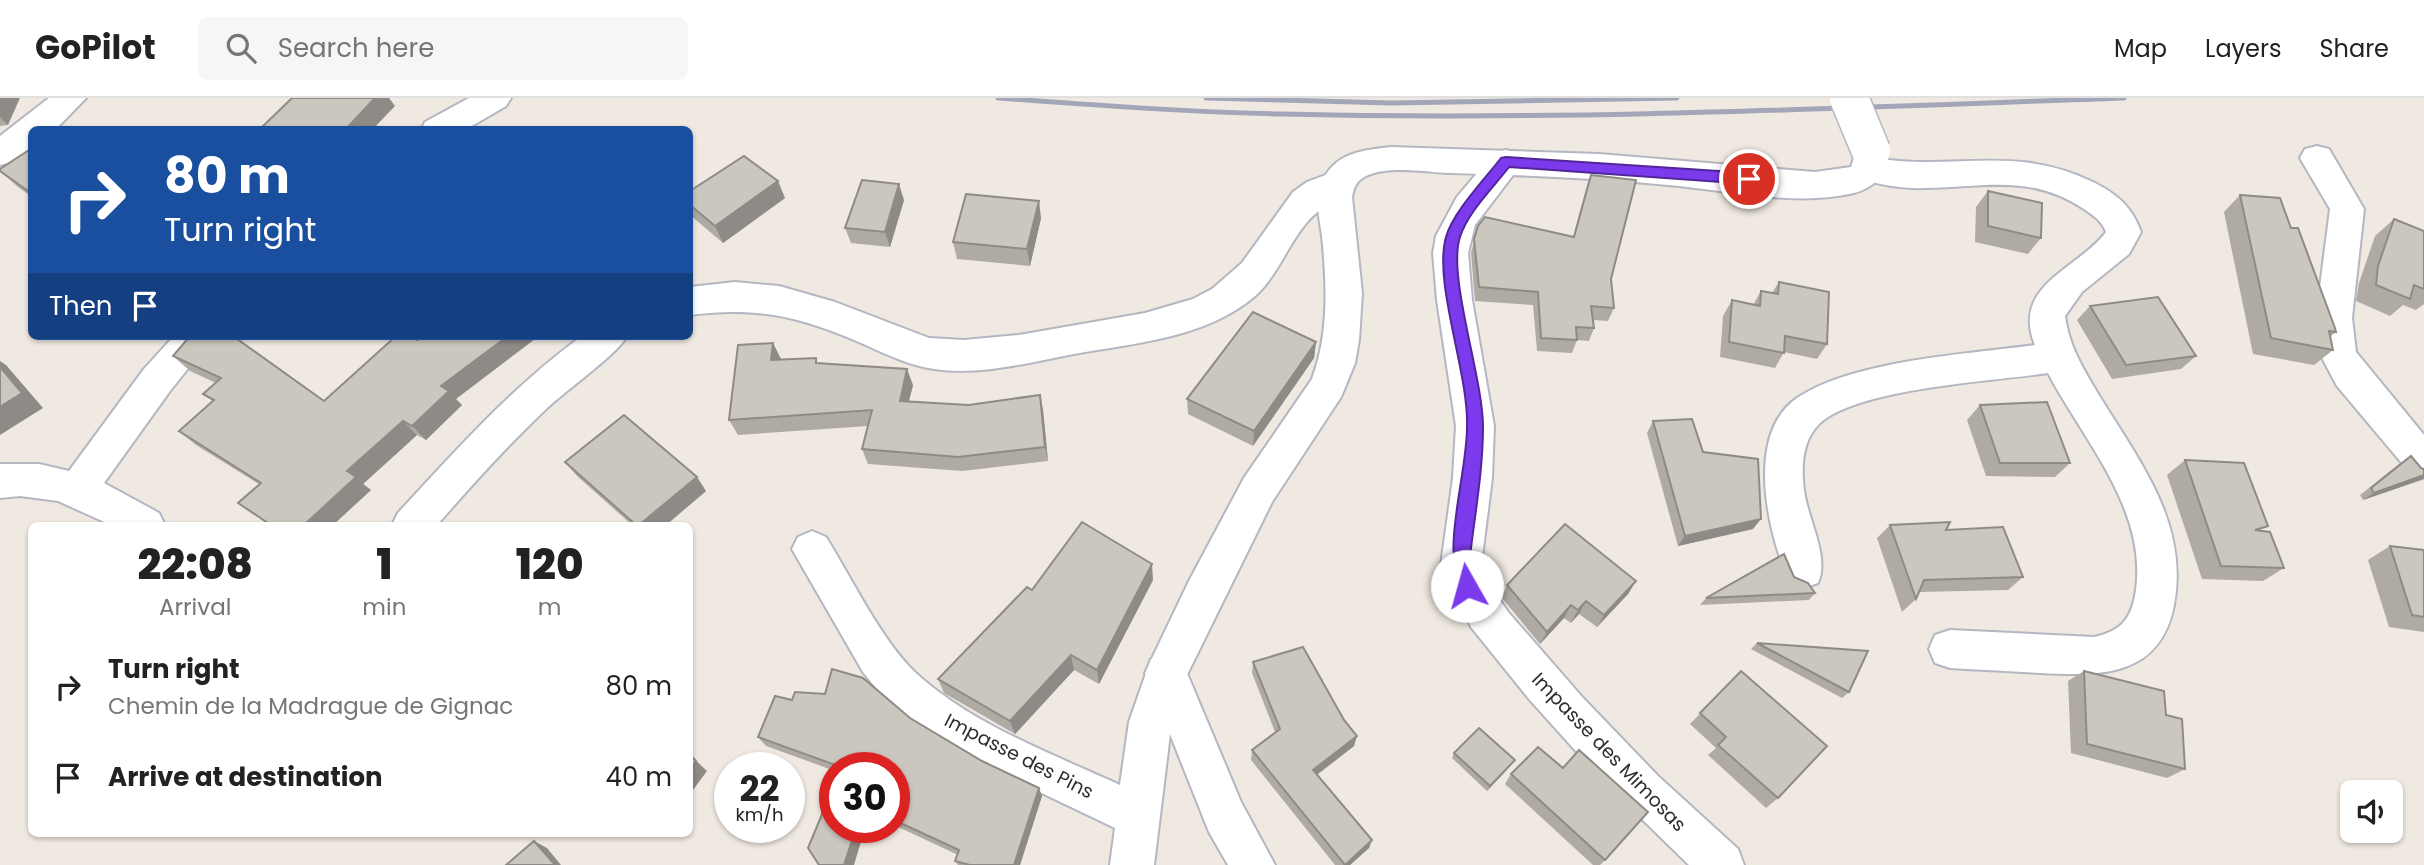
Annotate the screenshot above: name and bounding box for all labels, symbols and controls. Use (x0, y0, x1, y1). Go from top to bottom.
search box (198, 17, 688, 80)
text: GoPilot (35, 24, 156, 71)
icon: search (222, 29, 260, 67)
text: Search here (278, 30, 434, 66)
text: Map (2114, 32, 2167, 65)
text: Layers (2205, 32, 2281, 65)
text: Share (2319, 32, 2389, 65)
text: 80 m (164, 142, 290, 210)
pin (1719, 149, 1779, 209)
icon: right (49, 154, 140, 245)
icon: arrive (1730, 160, 1768, 198)
text: Turn right (164, 207, 316, 252)
icon: arrive (126, 287, 164, 325)
text: Then (49, 288, 112, 324)
text: 22:08 (137, 535, 253, 594)
text: 1 (376, 535, 393, 594)
text: 120 (516, 535, 584, 594)
position arrow (1430, 549, 1504, 623)
text: Arrival (159, 591, 231, 623)
text: min (362, 591, 406, 623)
text: m (538, 591, 562, 623)
text: Turn right (108, 651, 240, 687)
street label: Impasse des Mimosas (1526, 666, 1692, 838)
icon: right (49, 668, 87, 706)
text: 80 m (606, 668, 672, 704)
text: Chemin de la Madrague de Gignac (108, 690, 513, 722)
street label: Impasse des Pins (940, 707, 1098, 805)
speed limit sign: 30 (819, 752, 910, 843)
icon: arrive (49, 759, 87, 797)
text: Arrive at destination (108, 759, 383, 795)
text: 40 m (606, 759, 672, 795)
text: 22 (740, 764, 779, 813)
map controls (2340, 780, 2403, 843)
button: sound (2340, 780, 2403, 843)
text: km/h (736, 802, 783, 827)

